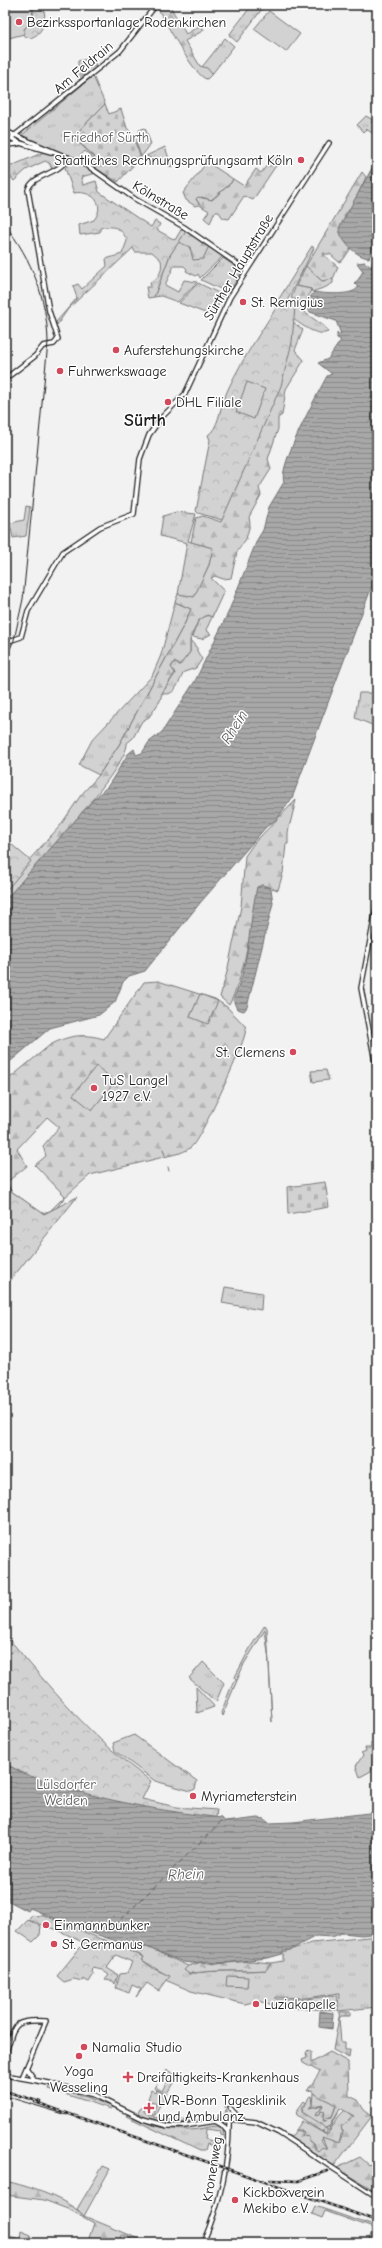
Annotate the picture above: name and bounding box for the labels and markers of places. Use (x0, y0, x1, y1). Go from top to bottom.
place label: Bezirkssportanlage Rodenkirchen (27, 14, 226, 31)
marker: Bezirkssportanlage Rodenkirchen (14, 17, 24, 27)
place label: Staatliches Rechnungsprüfungsamt Köln (54, 152, 293, 169)
marker: Staatliches Rechnungsprüfungsamt Köln (296, 155, 306, 165)
place label: St. Remigius (251, 294, 323, 311)
marker: St. Remigius (238, 297, 248, 307)
place label: Auferstehungskirche (124, 342, 244, 359)
marker: Auferstehungskirche (111, 345, 121, 355)
place label: Fuhrwerkswaage (68, 363, 167, 380)
marker: Fuhrwerkswaage (55, 366, 65, 376)
place label: DHL Filiale (176, 394, 241, 411)
marker: DHL Filiale (163, 397, 173, 407)
place label: St. Clemens (216, 1044, 285, 1061)
marker: St. Clemens (288, 1047, 298, 1057)
place label: TuS Langel 1927 e.V. (102, 1072, 168, 1105)
marker: TuS Langel 1927 e.V. (89, 1083, 99, 1093)
place label: Myriameterstein (201, 1788, 297, 1805)
marker: Myriameterstein (188, 1791, 198, 1801)
place label: Einmannbunker (54, 1917, 150, 1934)
marker: Einmannbunker (41, 1920, 51, 1930)
place label: St. Germanus (62, 1936, 143, 1953)
marker: St. Germanus (49, 1939, 59, 1949)
place label: Luziakapelle (264, 1996, 336, 2013)
marker: Luziakapelle (251, 1999, 261, 2009)
place label: Namalia Studio (92, 2039, 182, 2056)
marker: Namalia Studio (79, 2042, 89, 2052)
marker: Yoga Wesseling (74, 2051, 84, 2061)
place label: Yoga Wesseling (50, 2063, 108, 2096)
place label: Dreifaltigkeits-Krankenhaus (137, 2069, 299, 2086)
marker: Dreifaltigkeits-Krankenhaus (122, 2071, 134, 2083)
place label: LVR-Bonn Tagesklinik und Ambulanz (158, 2092, 286, 2125)
marker: LVR-Bonn Tagesklinik und Ambulanz (143, 2102, 155, 2114)
place label: Kickboxverein Mekibo e.V. (243, 2184, 325, 2217)
marker: Kickboxverein Mekibo e.V. (230, 2195, 240, 2205)

